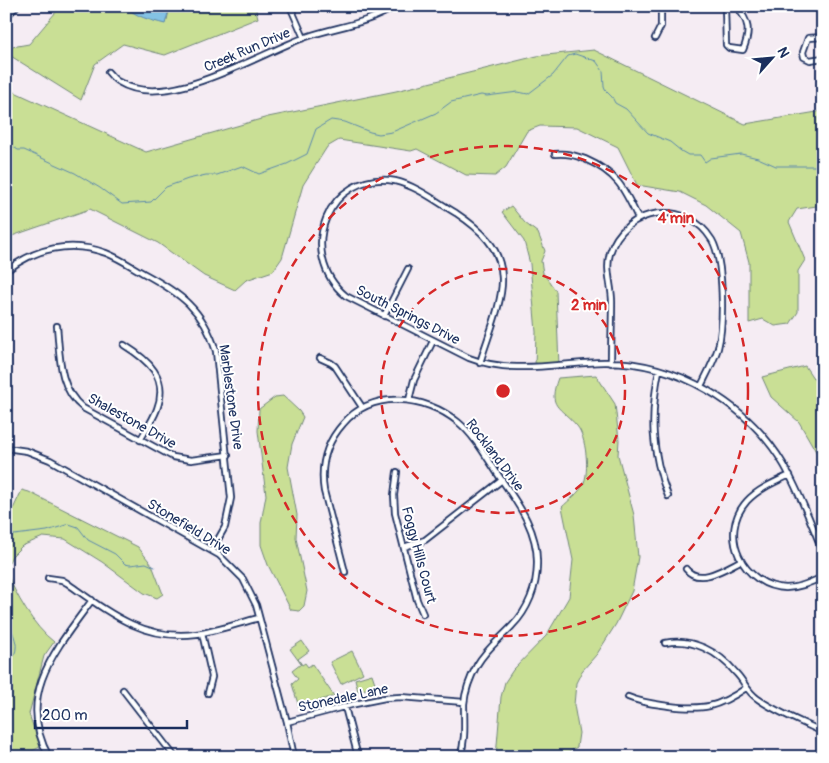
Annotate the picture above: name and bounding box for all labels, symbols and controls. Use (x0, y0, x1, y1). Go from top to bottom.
street label: Creek Run Drive (201, 24, 293, 76)
north arrow (746, 32, 796, 82)
text: N (773, 44, 793, 60)
text: 4 min (658, 209, 695, 228)
street label: South Springs Drive (353, 281, 463, 349)
text: 2 min (571, 296, 607, 315)
street label: Marblestone Drive (215, 343, 247, 451)
centre of rings (494, 382, 512, 400)
street label: Shalestone Drive (85, 390, 179, 452)
street label: Rockland Drive (462, 416, 528, 494)
street label: Stonefield Drive (144, 495, 234, 559)
street label: Foggy Hills Court (398, 505, 440, 606)
street label: Stonedale Lane (296, 680, 390, 716)
scale bar (35, 698, 188, 730)
text: 200 m (42, 706, 87, 725)

